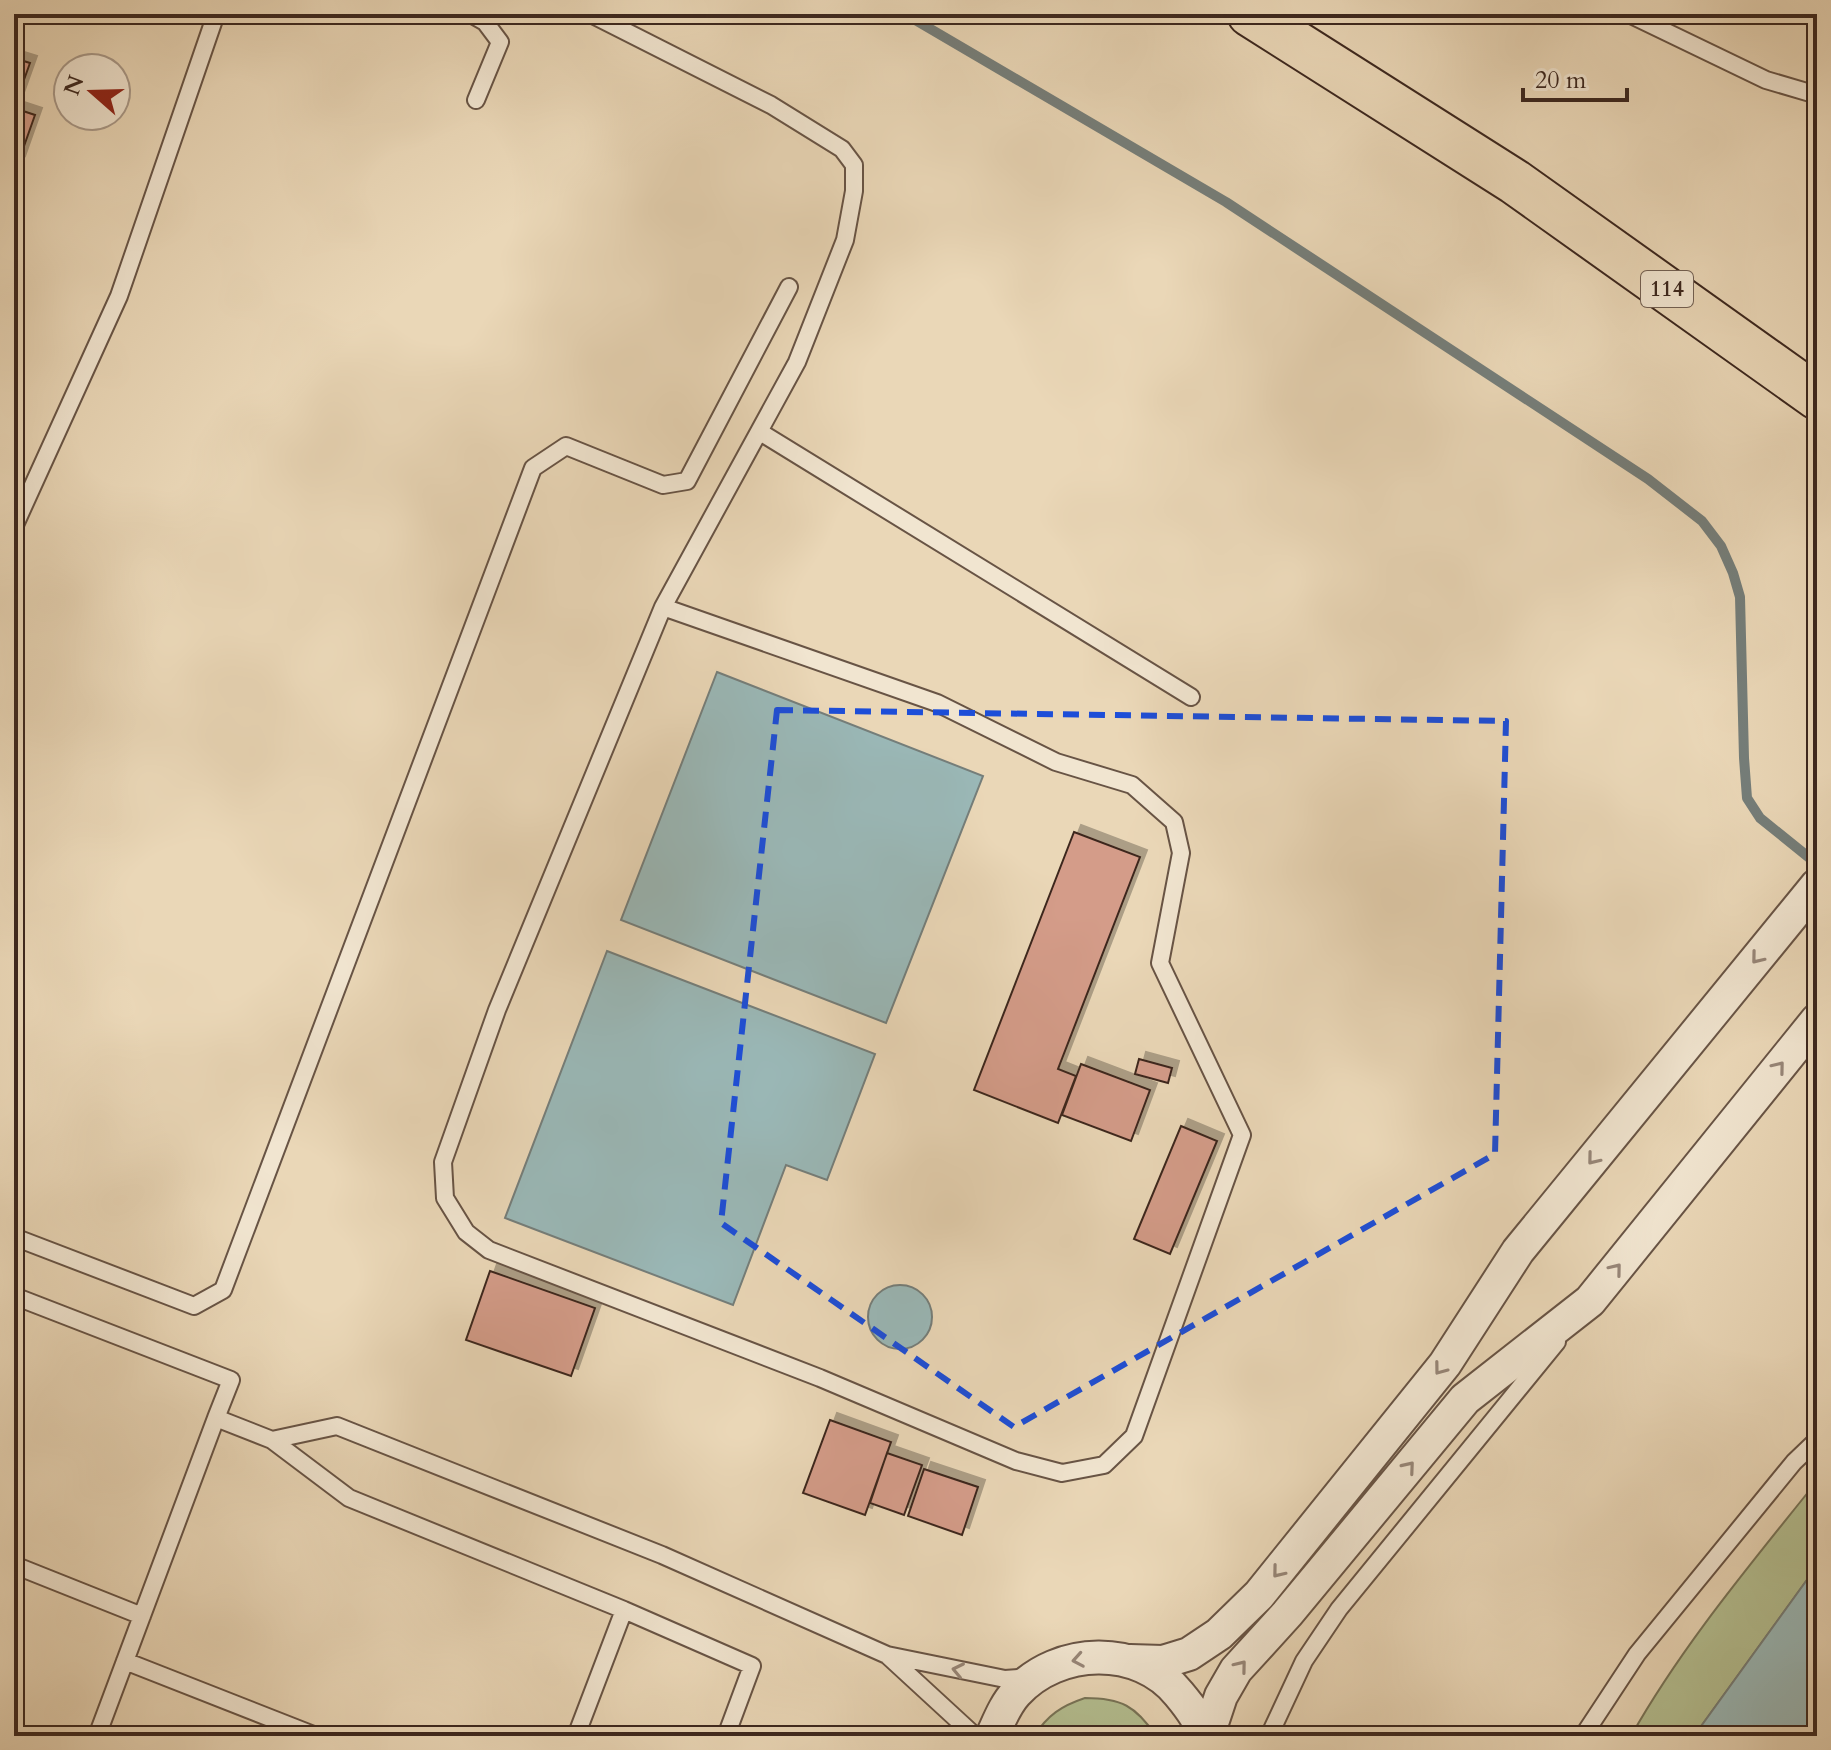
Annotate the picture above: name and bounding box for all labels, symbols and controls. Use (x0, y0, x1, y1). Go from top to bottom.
north arrow (52, 52, 132, 132)
scale bar (1523, 52, 1627, 102)
text: 20 m (1535, 64, 1587, 97)
text: N (57, 71, 92, 100)
road number: 114 (1641, 271, 1693, 307)
one-way arrow (1753, 948, 1767, 963)
one-way arrow (1769, 1062, 1784, 1076)
one-way arrow (1588, 1150, 1603, 1164)
one-way arrow (1606, 1264, 1620, 1279)
one-way arrow (1436, 1360, 1450, 1375)
one-way arrow (1399, 1462, 1414, 1476)
one-way arrow (1273, 1563, 1288, 1577)
one-way arrow (1071, 1650, 1085, 1667)
one-way arrow (1231, 1661, 1246, 1675)
one-way arrow (951, 1662, 965, 1679)

